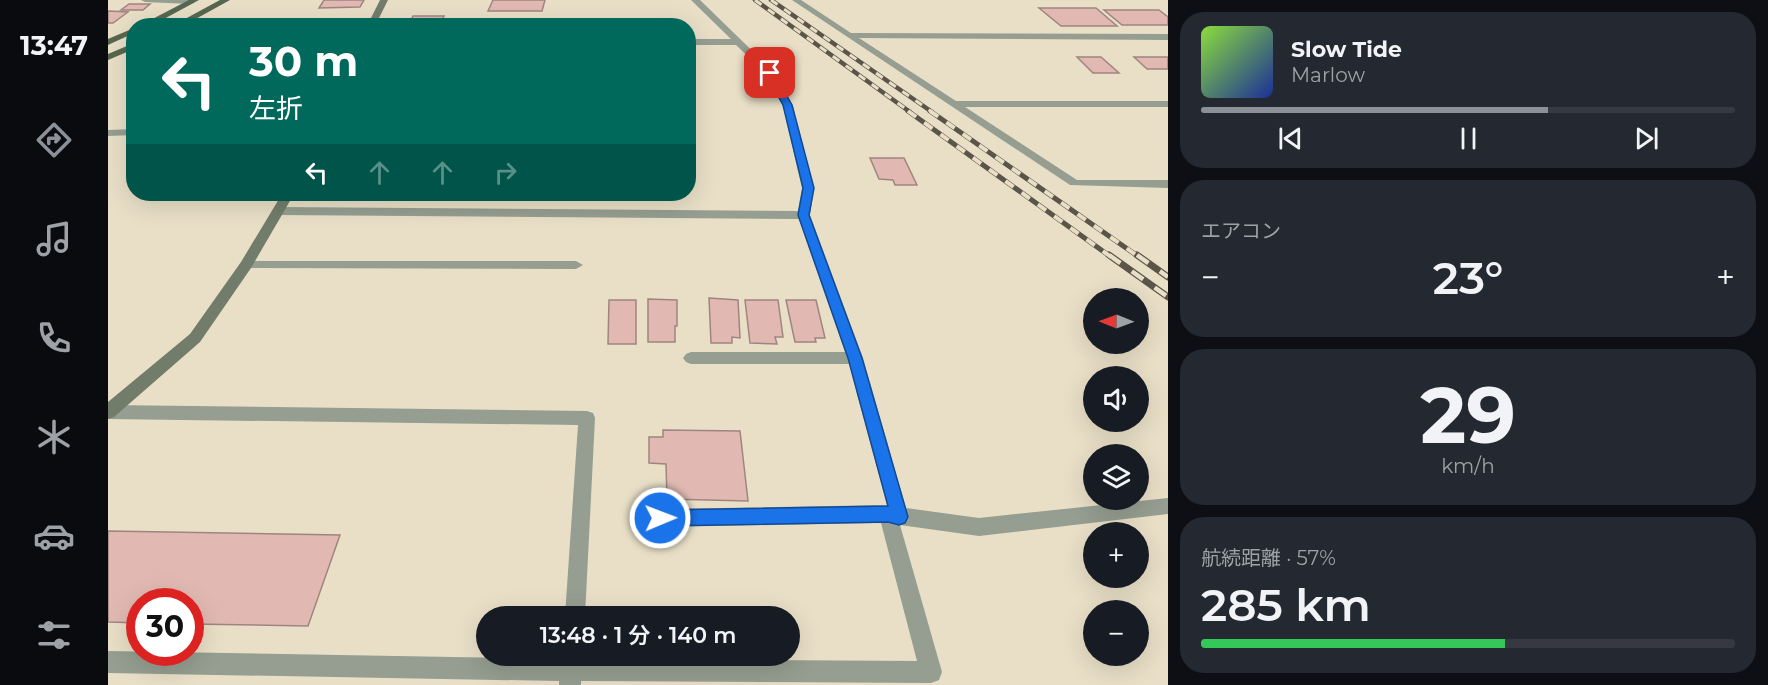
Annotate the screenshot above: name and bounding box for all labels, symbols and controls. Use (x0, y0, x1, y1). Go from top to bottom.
text: 13:47 (20, 29, 88, 62)
text: 30 m (249, 35, 358, 87)
text: Slow Tide (1291, 36, 1402, 63)
icon: left (150, 42, 228, 120)
pin (744, 47, 795, 98)
icon: arrive (753, 56, 786, 89)
text: Marlow (1291, 63, 1365, 87)
text: 左折 (249, 92, 303, 125)
icon: directions (33, 119, 75, 161)
icon: previous (1274, 122, 1307, 155)
icon: pause (1452, 122, 1485, 155)
icon: next (1630, 122, 1663, 155)
icon: left (300, 156, 333, 189)
icon: ahead (363, 156, 396, 189)
icon: ahead (426, 156, 459, 189)
icon: right (489, 156, 522, 189)
icon: music (33, 218, 75, 260)
text: エアコン (1201, 219, 1281, 243)
text: 23° (1433, 250, 1503, 305)
text: − (1201, 257, 1220, 297)
text: + (1716, 257, 1735, 297)
north arrow (1083, 288, 1149, 354)
map controls (1083, 288, 1149, 666)
icon: phone (33, 317, 75, 359)
button: sound (1083, 366, 1149, 432)
text: 29 (1420, 367, 1516, 463)
icon: climate (33, 416, 75, 458)
button: layers (1083, 444, 1149, 510)
text: km/h (1441, 454, 1495, 478)
position arrow (628, 486, 692, 550)
icon: car (33, 515, 75, 557)
button: + (1083, 522, 1149, 588)
text: 航続距離 · 57% (1201, 546, 1336, 570)
text: 285 km (1201, 577, 1371, 632)
speed limit sign: 30 (126, 588, 204, 666)
button: − (1083, 600, 1149, 666)
icon: filters (33, 614, 75, 656)
text: 13:48 · 1 分 · 140 m (540, 622, 736, 649)

